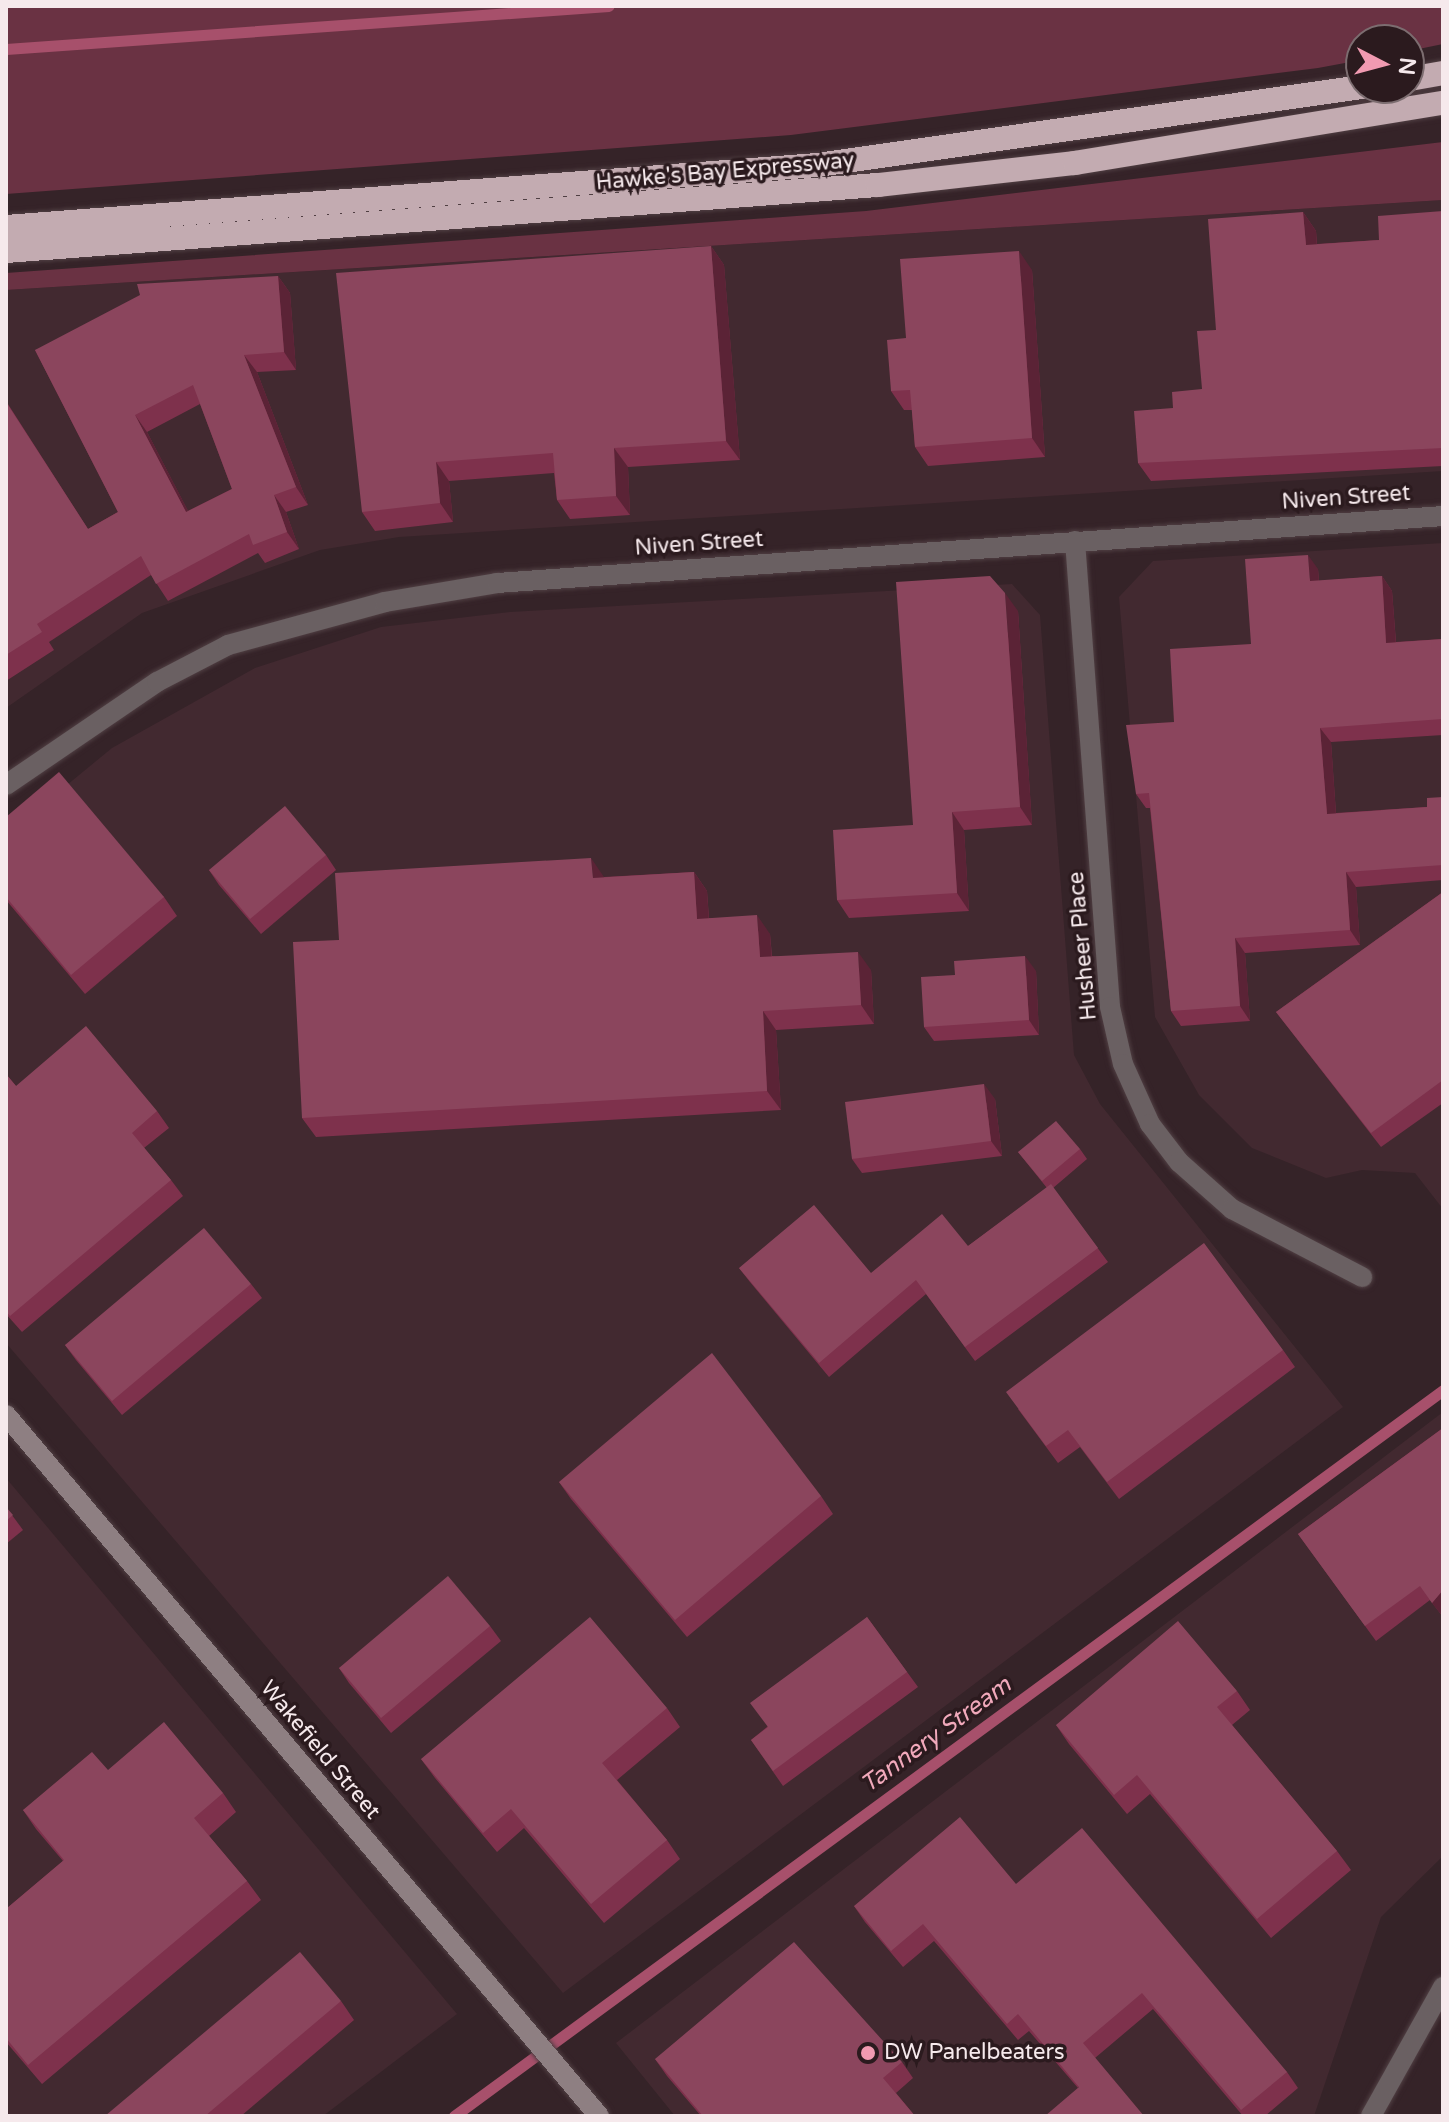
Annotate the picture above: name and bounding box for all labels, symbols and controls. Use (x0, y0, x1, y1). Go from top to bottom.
north arrow (1345, 24, 1425, 104)
text: N (1393, 56, 1421, 76)
street label: Hawke's Bay Expressway (595, 148, 855, 196)
street label: Niven Street (1281, 480, 1411, 516)
street label: Niven Street (634, 526, 764, 562)
street label: Husheer Place (1063, 870, 1103, 1022)
water label: Tannery Stream (855, 1671, 1017, 1799)
street label: Wakefield Street (254, 1675, 386, 1825)
place label: DW Panelbeaters (884, 2040, 1065, 2066)
marker: DW Panelbeaters (859, 2044, 877, 2062)

